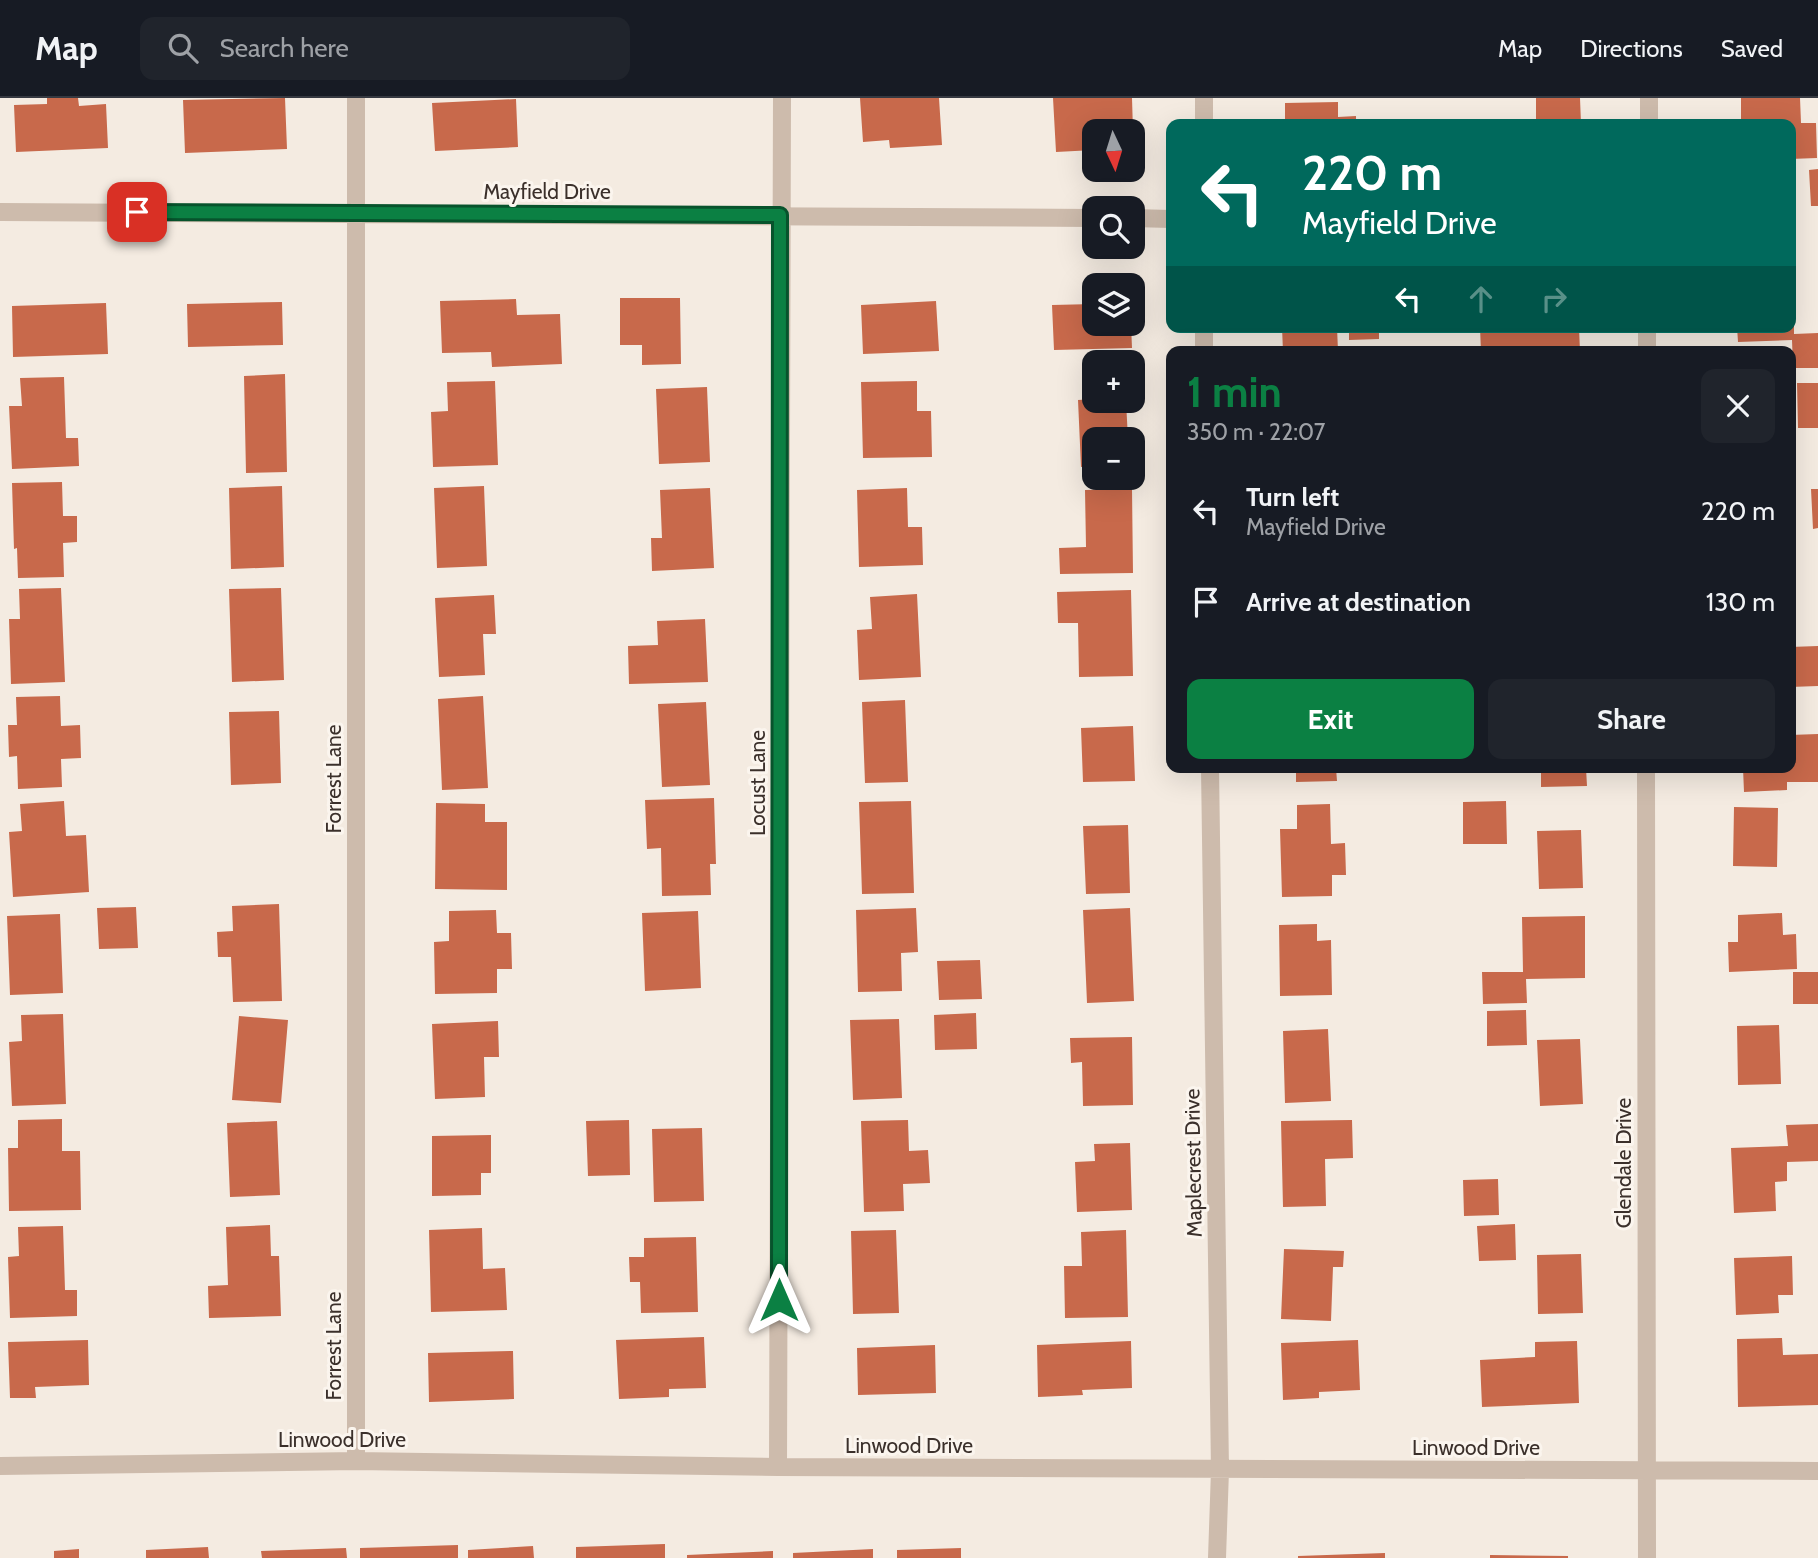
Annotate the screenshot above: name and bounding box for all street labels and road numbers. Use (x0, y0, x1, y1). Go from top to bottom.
street label: Mayfield Drive (483, 179, 611, 204)
street label: Forrest Lane (321, 724, 346, 833)
street label: Locust Lane (745, 730, 770, 836)
street label: Maplecrest Drive (1179, 1088, 1207, 1237)
street label: Glendale Drive (1611, 1098, 1636, 1228)
street label: Forrest Lane (321, 1291, 346, 1400)
street label: Linwood Drive (278, 1427, 406, 1452)
street label: Linwood Drive (845, 1433, 973, 1458)
street label: Linwood Drive (1412, 1435, 1540, 1460)

